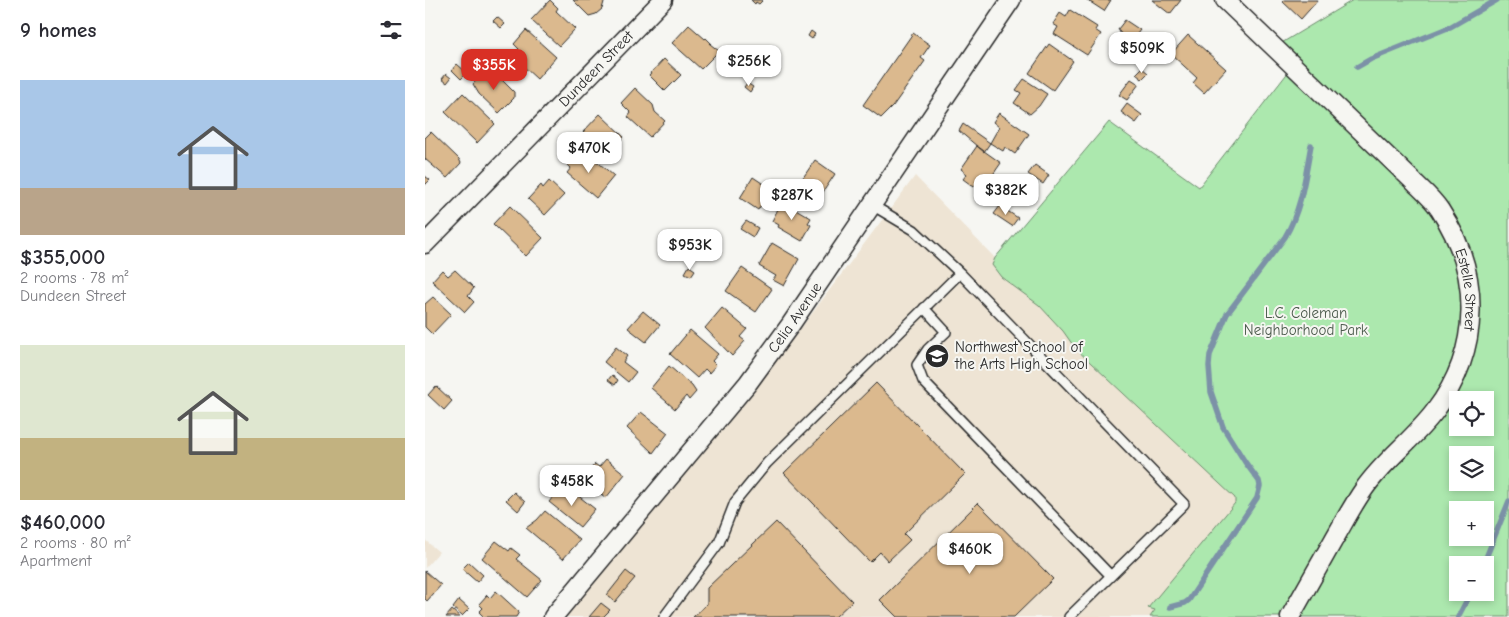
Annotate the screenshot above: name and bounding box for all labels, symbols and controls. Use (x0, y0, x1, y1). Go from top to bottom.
icon: filters (377, 16, 405, 44)
text: 9 homes (20, 18, 96, 42)
street label: Dundeen Street (555, 26, 638, 110)
pin: $509K (1107, 32, 1177, 74)
text: $509K (1120, 39, 1164, 57)
pin: $256K (714, 44, 784, 87)
pin: $355K (459, 48, 529, 91)
text: $256K (727, 52, 771, 70)
text: $355K (472, 56, 516, 74)
icon: home (168, 113, 258, 203)
pin: $470K (554, 132, 624, 174)
text: $470K (568, 139, 610, 157)
pin: $382K (971, 174, 1041, 216)
pin: $287K (757, 178, 827, 221)
text: $382K (985, 181, 1027, 199)
text: $287K (771, 186, 813, 204)
pin: $953K (655, 228, 725, 271)
text: $953K (668, 236, 712, 254)
text: $355,000 (20, 245, 105, 269)
street label: Estelle Street (1451, 246, 1480, 333)
text: 2 rooms · 78 m² (20, 269, 128, 287)
street label: Celia Avenue (764, 279, 826, 356)
text: Dundeen Street (20, 287, 126, 305)
park label: L.C. Coleman Neighborhood Park (1244, 304, 1369, 339)
place label: Northwest School of the Arts High School (954, 338, 1088, 373)
school or university icon: Northwest School of the Arts High School (924, 343, 950, 369)
icon: home (168, 378, 258, 468)
map controls (1449, 391, 1494, 601)
button: locate (1449, 391, 1494, 436)
button: layers (1449, 446, 1494, 491)
pin: $458K (537, 464, 607, 507)
text: $458K (551, 472, 593, 490)
button: + (1449, 501, 1494, 546)
text: $460,000 (20, 510, 106, 534)
pin: $460K (935, 532, 1005, 575)
text: 2 rooms · 80 m² (20, 534, 131, 552)
text: $460K (948, 540, 992, 558)
text: Apartment (20, 552, 92, 570)
button: − (1449, 556, 1494, 601)

